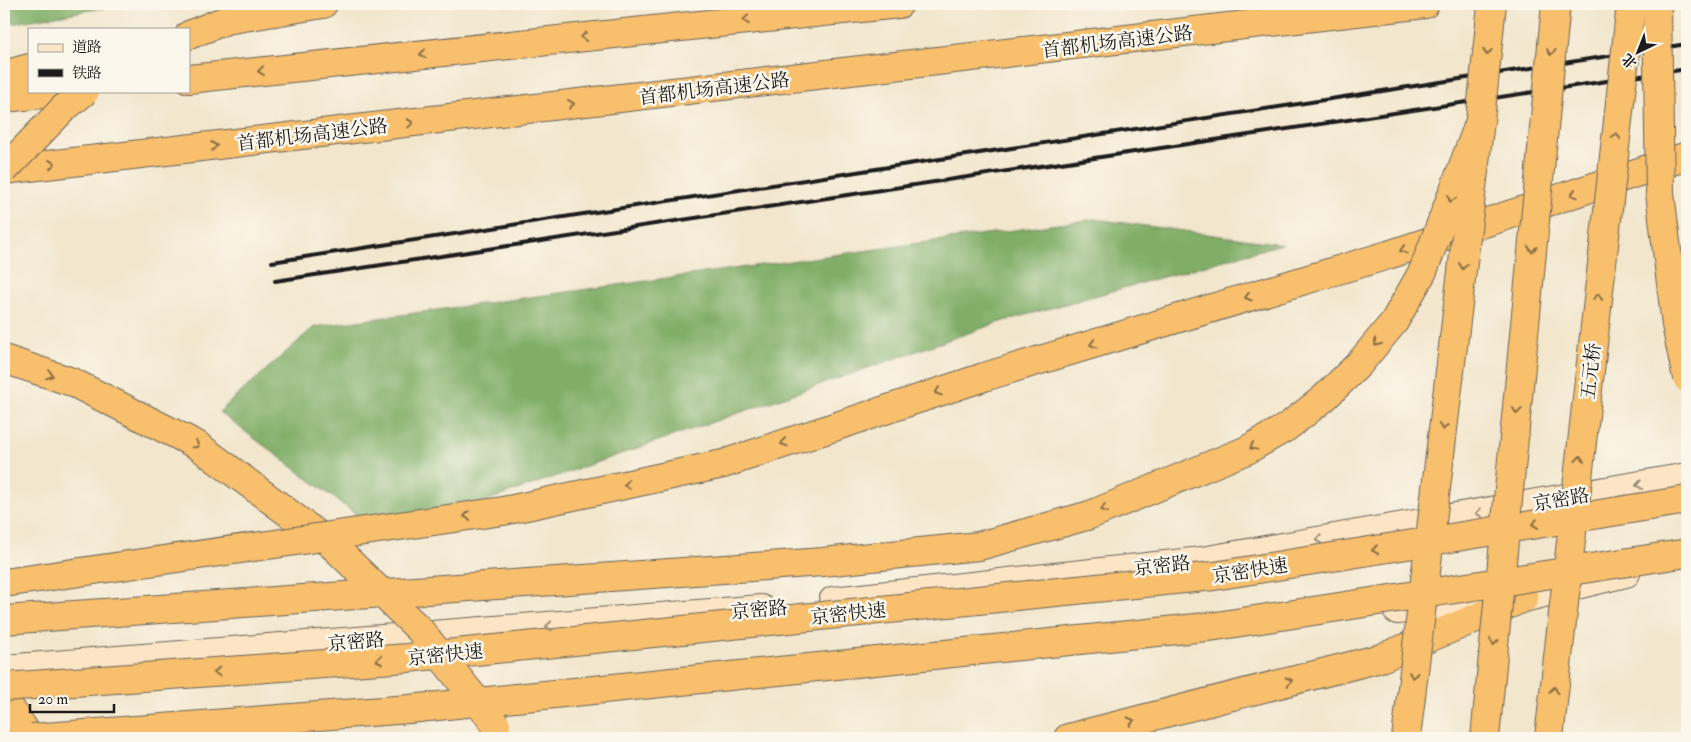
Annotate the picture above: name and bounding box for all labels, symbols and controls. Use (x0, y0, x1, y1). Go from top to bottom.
one-way arrow (741, 14, 749, 25)
street label: 首都机场高速公路 (1040, 21, 1194, 63)
legend (28, 28, 190, 92)
north arrow (1614, 28, 1664, 78)
one-way arrow (580, 31, 588, 42)
text: 道路 (72, 38, 102, 57)
one-way arrow (418, 48, 426, 59)
one-way arrow (1482, 49, 1493, 57)
one-way arrow (1546, 49, 1557, 57)
text: 北 (1619, 50, 1640, 72)
text: 铁路 (72, 64, 102, 83)
one-way arrow (257, 65, 265, 76)
street label: 首都机场高速公路 (637, 68, 791, 110)
one-way arrow (568, 99, 576, 110)
street label: 首都机场高速公路 (235, 114, 389, 156)
one-way arrow (406, 118, 414, 129)
one-way arrow (1611, 131, 1622, 139)
one-way arrow (210, 141, 218, 152)
one-way arrow (48, 159, 56, 170)
one-way arrow (1571, 188, 1579, 198)
one-way arrow (1446, 195, 1456, 203)
one-way arrow (1400, 244, 1408, 254)
one-way arrow (1527, 245, 1538, 253)
one-way arrow (1458, 262, 1469, 270)
one-way arrow (1244, 292, 1253, 302)
one-way arrow (1592, 293, 1603, 301)
one-way arrow (1374, 337, 1382, 346)
one-way arrow (1089, 339, 1097, 349)
street label: 五元桥 (1576, 341, 1606, 401)
one-way arrow (45, 369, 54, 379)
one-way arrow (934, 387, 943, 397)
one-way arrow (1511, 407, 1522, 415)
one-way arrow (1438, 423, 1449, 431)
one-way arrow (780, 437, 788, 447)
one-way arrow (191, 439, 200, 449)
one-way arrow (1250, 440, 1259, 450)
one-way arrow (1574, 454, 1585, 462)
one-way arrow (622, 479, 631, 489)
one-way arrow (1635, 480, 1644, 490)
street label: 京密路 (1531, 483, 1591, 517)
one-way arrow (1100, 504, 1108, 514)
one-way arrow (1475, 507, 1483, 517)
one-way arrow (463, 510, 471, 521)
one-way arrow (1531, 519, 1540, 529)
one-way arrow (1315, 535, 1323, 545)
one-way arrow (1371, 544, 1379, 555)
street label: 京密路 (1132, 551, 1192, 581)
street label: 京密快速 (1211, 553, 1290, 589)
street label: 京密路 (730, 596, 789, 624)
street label: 京密快速 (809, 598, 887, 630)
one-way arrow (545, 620, 553, 631)
street label: 京密路 (327, 628, 386, 656)
one-way arrow (1489, 638, 1500, 646)
street label: 京密快速 (406, 639, 484, 671)
one-way arrow (375, 655, 383, 666)
one-way arrow (213, 666, 221, 677)
one-way arrow (1408, 672, 1419, 680)
one-way arrow (1285, 677, 1293, 687)
scale bar (30, 682, 114, 714)
one-way arrow (1548, 685, 1559, 693)
text: 20 m (38, 690, 68, 709)
one-way arrow (1127, 716, 1136, 727)

